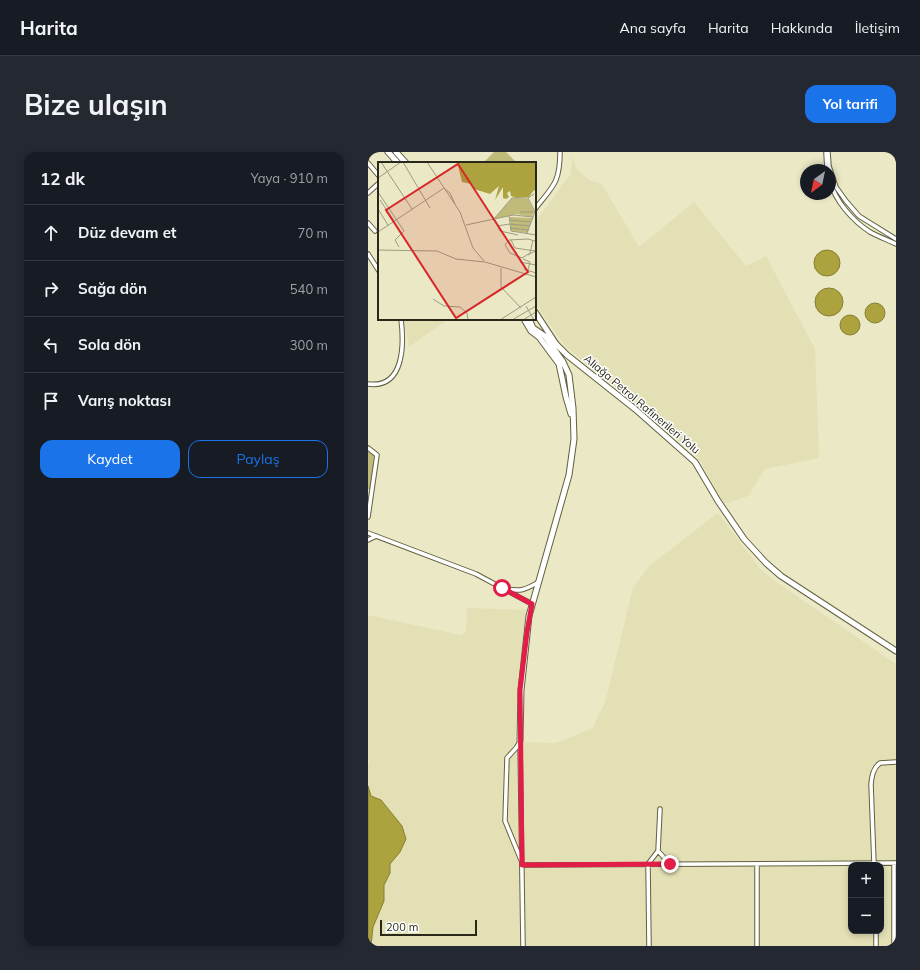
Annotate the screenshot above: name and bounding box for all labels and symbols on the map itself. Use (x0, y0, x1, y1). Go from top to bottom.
inset map (378, 162, 536, 320)
north arrow (800, 164, 836, 200)
street label: Aliağa Petrol Rafinerileri Yolu (581, 351, 703, 457)
route start (493, 579, 511, 597)
route end (661, 855, 679, 873)
scale bar (380, 918, 477, 937)

